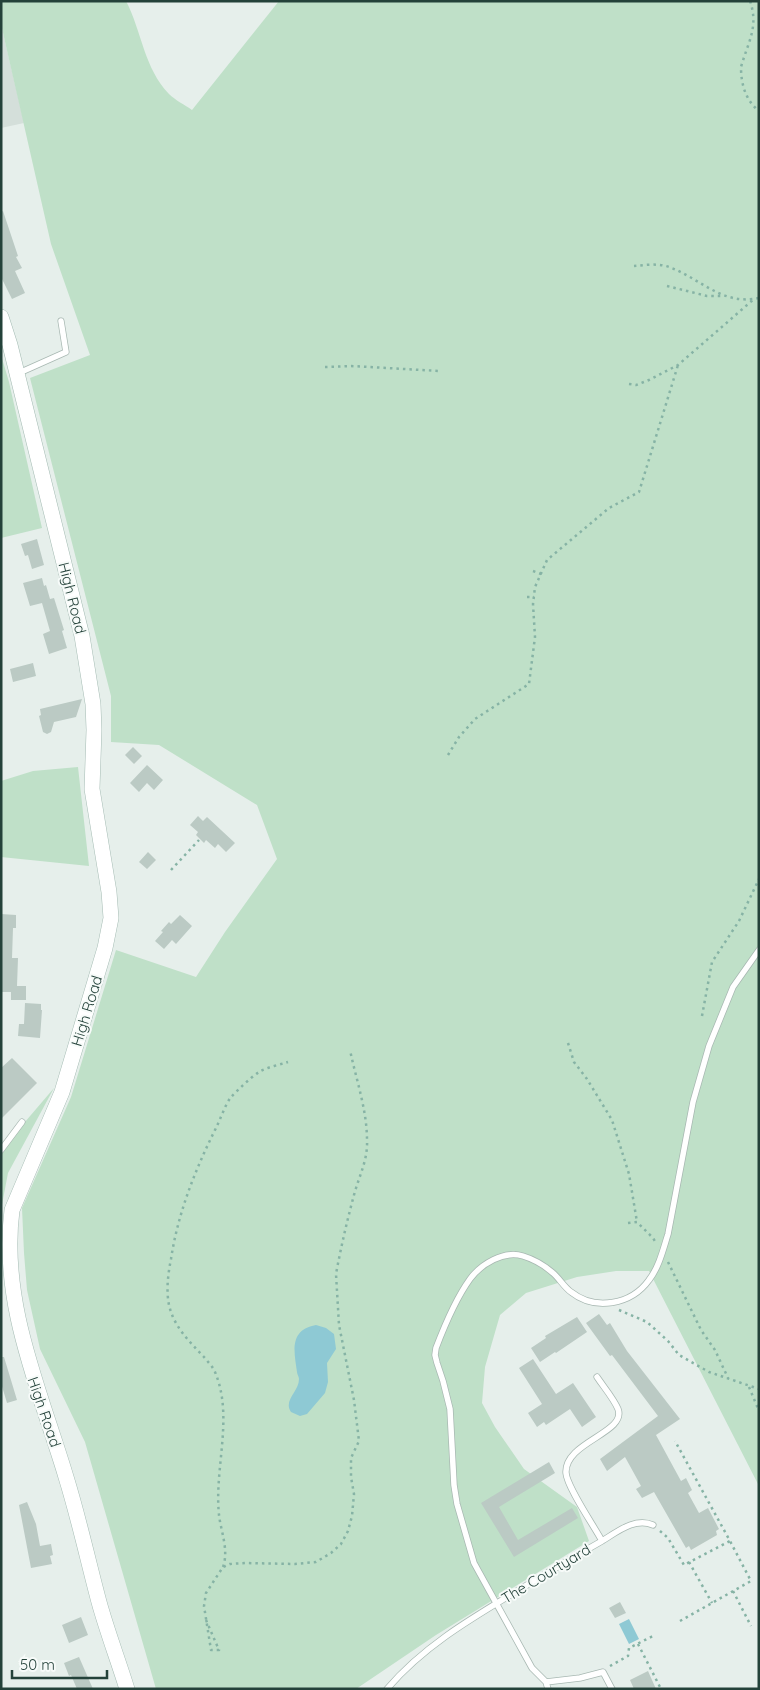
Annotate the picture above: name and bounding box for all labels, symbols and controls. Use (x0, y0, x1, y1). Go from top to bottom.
street label: High Road (54, 560, 91, 636)
street label: High Road (67, 973, 106, 1049)
street label: High Road (24, 1374, 65, 1450)
street label: The Courtyard (498, 1540, 594, 1608)
scale bar (12, 1648, 108, 1680)
text: 50 m (20, 1655, 55, 1674)

